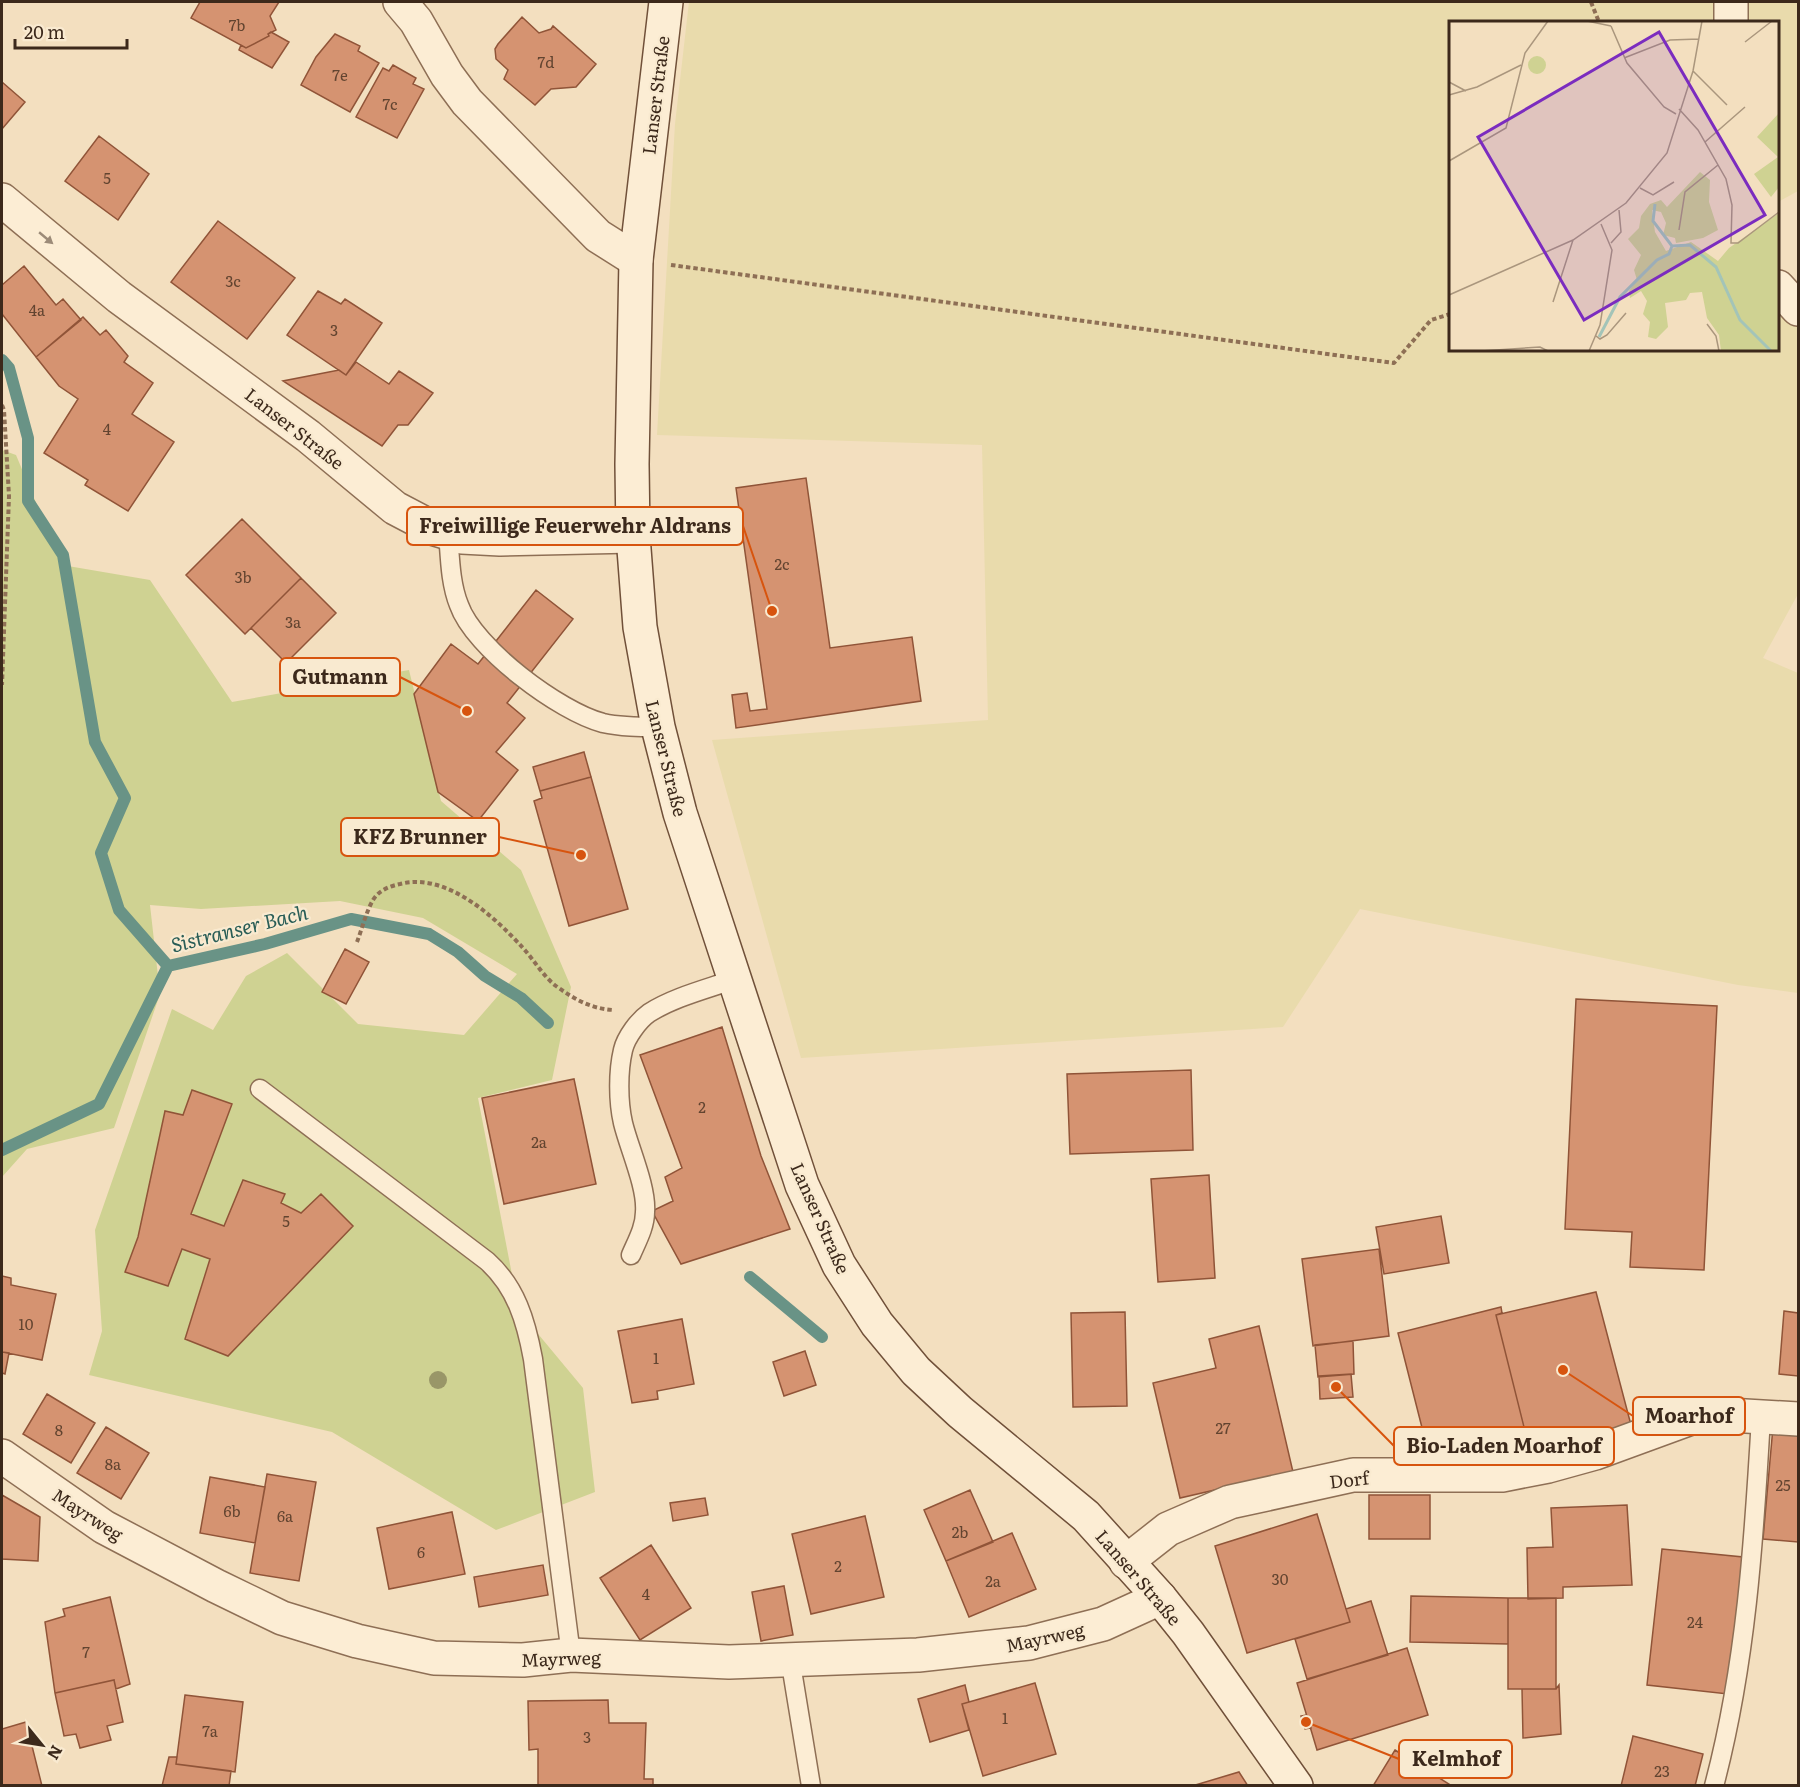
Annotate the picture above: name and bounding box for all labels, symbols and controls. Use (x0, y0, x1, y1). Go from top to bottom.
scale bar (15, 12, 128, 50)
house number: 7b (229, 13, 245, 36)
text: 20 m (24, 18, 65, 45)
inset map (1449, 21, 1779, 351)
street label: Lanser Straße (634, 34, 676, 156)
house number: 7d (538, 50, 554, 73)
house number: 7e (332, 63, 348, 86)
house number: 7c (382, 92, 398, 115)
house number: 5 (103, 166, 111, 189)
one-way arrow (38, 231, 54, 244)
house number: 3c (225, 269, 241, 292)
house number: 4a (29, 298, 46, 321)
house number: 3 (330, 318, 338, 341)
street label: Lanser Straße (240, 381, 350, 475)
house number: 4 (103, 417, 111, 440)
callout: Freiwillige Feuerwehr Aldrans (407, 507, 743, 545)
text: Freiwillige Feuerwehr Aldrans (419, 509, 731, 539)
house number: 2c (774, 552, 790, 575)
house number: 3b (234, 565, 252, 588)
house number: 3a (285, 610, 302, 633)
callout: Gutmann (280, 658, 400, 696)
text: Gutmann (292, 660, 388, 690)
street label: Lanser Straße (639, 697, 695, 819)
callout: KFZ Brunner (341, 818, 499, 856)
text: KFZ Brunner (353, 820, 487, 850)
water label: Sistranser Bach (167, 895, 311, 958)
house number: 2 (698, 1095, 706, 1118)
house number: 2a (531, 1130, 548, 1153)
street label: Lanser Straße (784, 1158, 858, 1278)
house number: 5 (282, 1209, 290, 1232)
house number: 10 (19, 1312, 34, 1335)
house number: 1 (653, 1346, 659, 1369)
callout: Moarhof (1633, 1397, 1745, 1435)
text: Moarhof (1645, 1399, 1736, 1429)
house number: 27 (1215, 1416, 1231, 1439)
house number: 8 (55, 1418, 63, 1441)
callout: Bio-Laden Moarhof (1394, 1427, 1614, 1465)
text: Bio-Laden Moarhof (1406, 1429, 1604, 1459)
house number: 8a (105, 1452, 122, 1475)
street label: Dorf (1328, 1463, 1372, 1495)
house number: 25 (1775, 1473, 1791, 1496)
street label: Mayrweg (47, 1481, 130, 1548)
house number: 6b (223, 1499, 241, 1522)
house number: 6a (277, 1504, 294, 1527)
house number: 2b (952, 1520, 968, 1543)
street label: Lanser Straße (1090, 1523, 1188, 1631)
house number: 6 (417, 1540, 425, 1563)
house number: 2 (834, 1554, 842, 1577)
house number: 30 (1272, 1567, 1289, 1590)
house number: 2a (985, 1569, 1002, 1592)
house number: 4 (642, 1582, 650, 1605)
house number: 24 (1687, 1610, 1703, 1633)
street label: Mayrweg (1003, 1615, 1088, 1659)
house number: 7 (82, 1640, 90, 1663)
street label: Mayrweg (521, 1643, 602, 1673)
house number: 1 (1002, 1706, 1008, 1729)
north arrow (12, 1715, 72, 1775)
house number: 7a (202, 1719, 219, 1742)
house number: 3 (583, 1725, 591, 1748)
callout: Kelmhof (1399, 1740, 1512, 1778)
text: N (42, 1741, 70, 1765)
text: Kelmhof (1412, 1742, 1503, 1772)
house number: 23 (1654, 1759, 1670, 1782)

